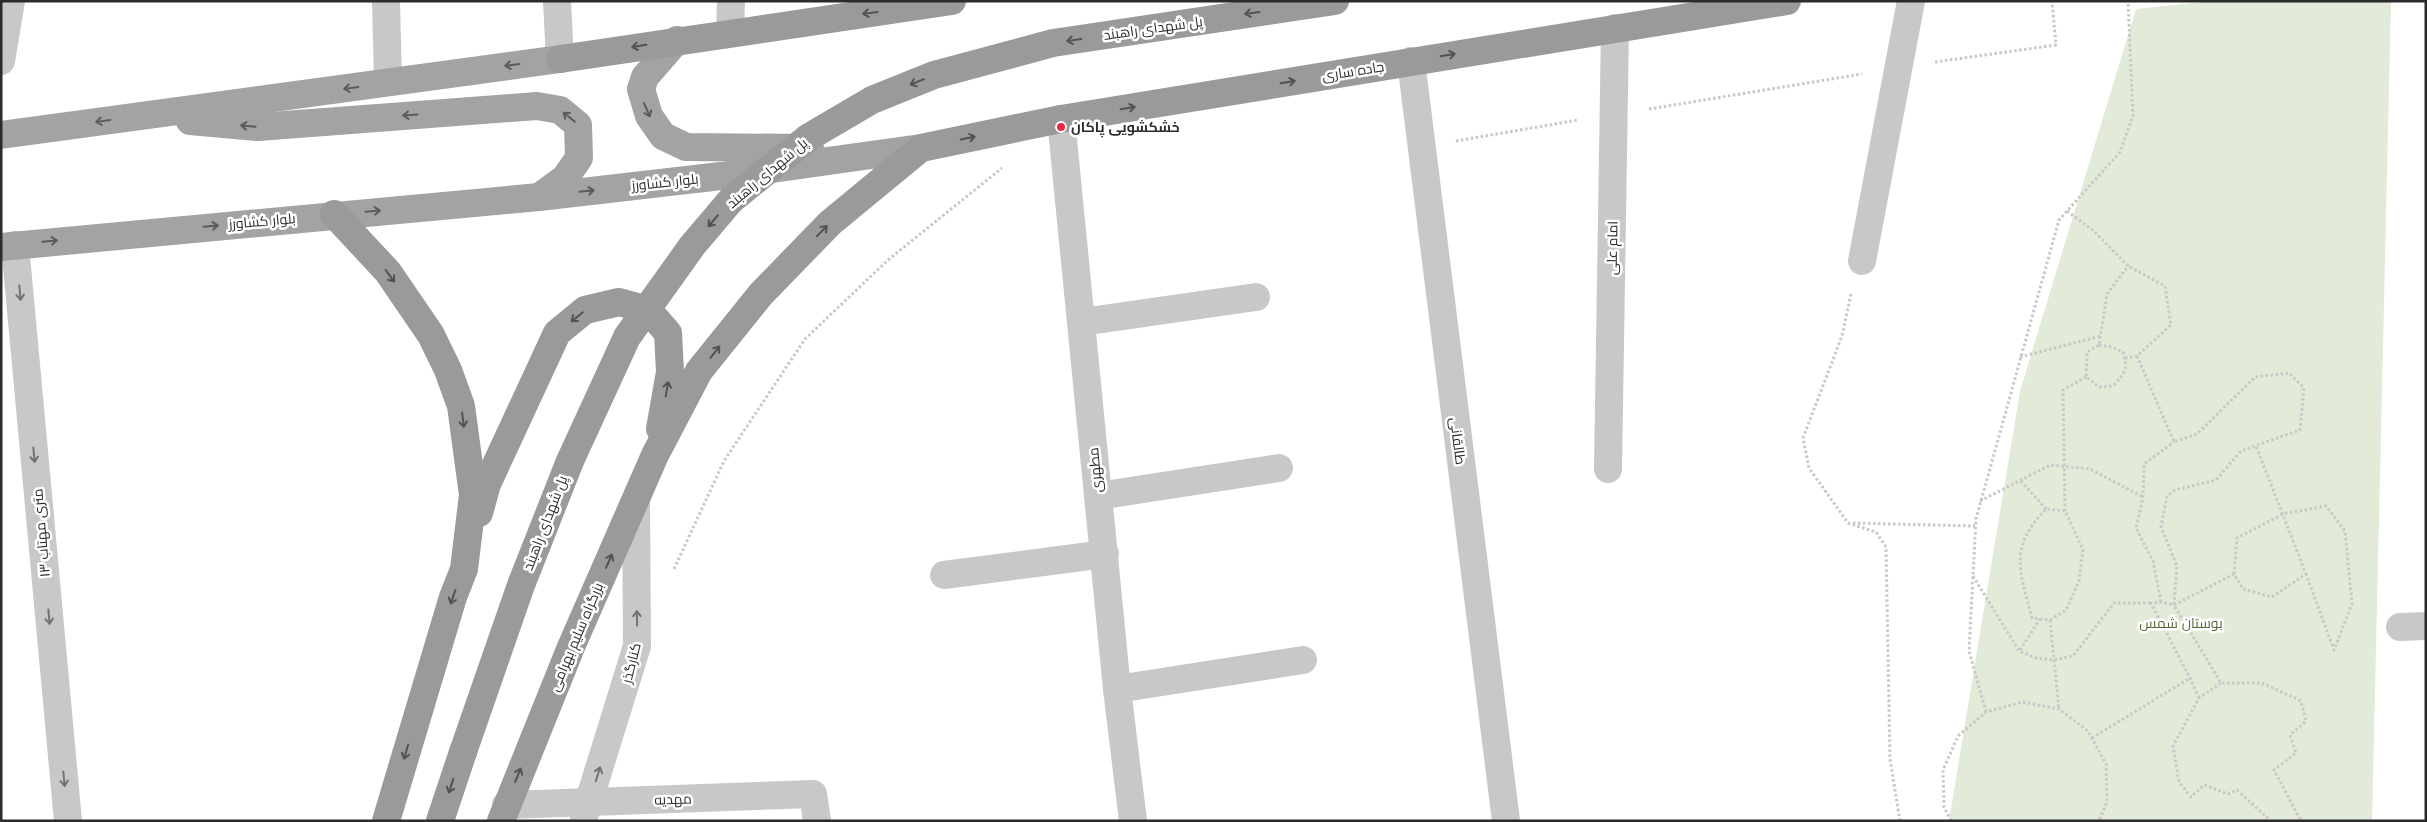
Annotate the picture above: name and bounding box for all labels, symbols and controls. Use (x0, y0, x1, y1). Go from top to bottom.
one-way arrow (862, 8, 878, 18)
one-way arrow (1244, 9, 1260, 19)
street label: پل شهدای راهبند (1102, 12, 1204, 45)
one-way arrow (1066, 35, 1082, 45)
one-way arrow (632, 41, 648, 51)
one-way arrow (1440, 50, 1456, 60)
street label: جاده ساری (1321, 57, 1385, 85)
one-way arrow (504, 60, 520, 70)
one-way arrow (1280, 76, 1296, 86)
one-way arrow (910, 77, 925, 87)
one-way arrow (343, 83, 359, 93)
one-way arrow (643, 103, 653, 118)
one-way arrow (1119, 103, 1135, 113)
one-way arrow (402, 111, 418, 120)
one-way arrow (562, 112, 575, 123)
one-way arrow (96, 117, 112, 127)
place label: خشکشویی پاکان (1071, 118, 1180, 138)
one-way arrow (240, 121, 256, 131)
marker: خشکشویی پاکان (1055, 121, 1067, 133)
one-way arrow (960, 133, 976, 143)
street label: پل شهدای راهبند (723, 134, 812, 213)
street label: بلوار کشاورز (630, 170, 699, 195)
one-way arrow (579, 186, 595, 196)
one-way arrow (365, 206, 381, 216)
street label: بلوار کشاورز (227, 209, 296, 233)
one-way arrow (708, 215, 719, 228)
one-way arrow (203, 221, 219, 231)
street label: امام علی (1603, 221, 1622, 275)
one-way arrow (816, 225, 828, 237)
one-way arrow (41, 237, 57, 246)
one-way arrow (385, 269, 396, 282)
one-way arrow (15, 285, 24, 301)
one-way arrow (571, 312, 584, 323)
one-way arrow (709, 346, 720, 359)
one-way arrow (662, 382, 672, 398)
one-way arrow (458, 411, 468, 427)
street label: طالقانی (1446, 416, 1470, 466)
one-way arrow (30, 447, 39, 463)
street label: مطهری (1084, 447, 1106, 493)
street label: پل شهدای راهبند (519, 473, 572, 573)
street label: ۱۳ متری مهتاب (28, 488, 54, 578)
one-way arrow (604, 554, 614, 569)
street label: بزرگراه سلیم بهرامی (545, 580, 608, 694)
one-way arrow (448, 588, 458, 604)
one-way arrow (44, 609, 54, 625)
one-way arrow (632, 610, 642, 626)
park label: بوستان شمس (2139, 614, 2223, 632)
street label: کنارگذر (617, 641, 645, 686)
one-way arrow (401, 744, 411, 760)
one-way arrow (593, 767, 603, 783)
one-way arrow (514, 768, 524, 783)
one-way arrow (59, 770, 69, 786)
one-way arrow (446, 778, 456, 794)
street label: مهدیه (654, 789, 692, 809)

